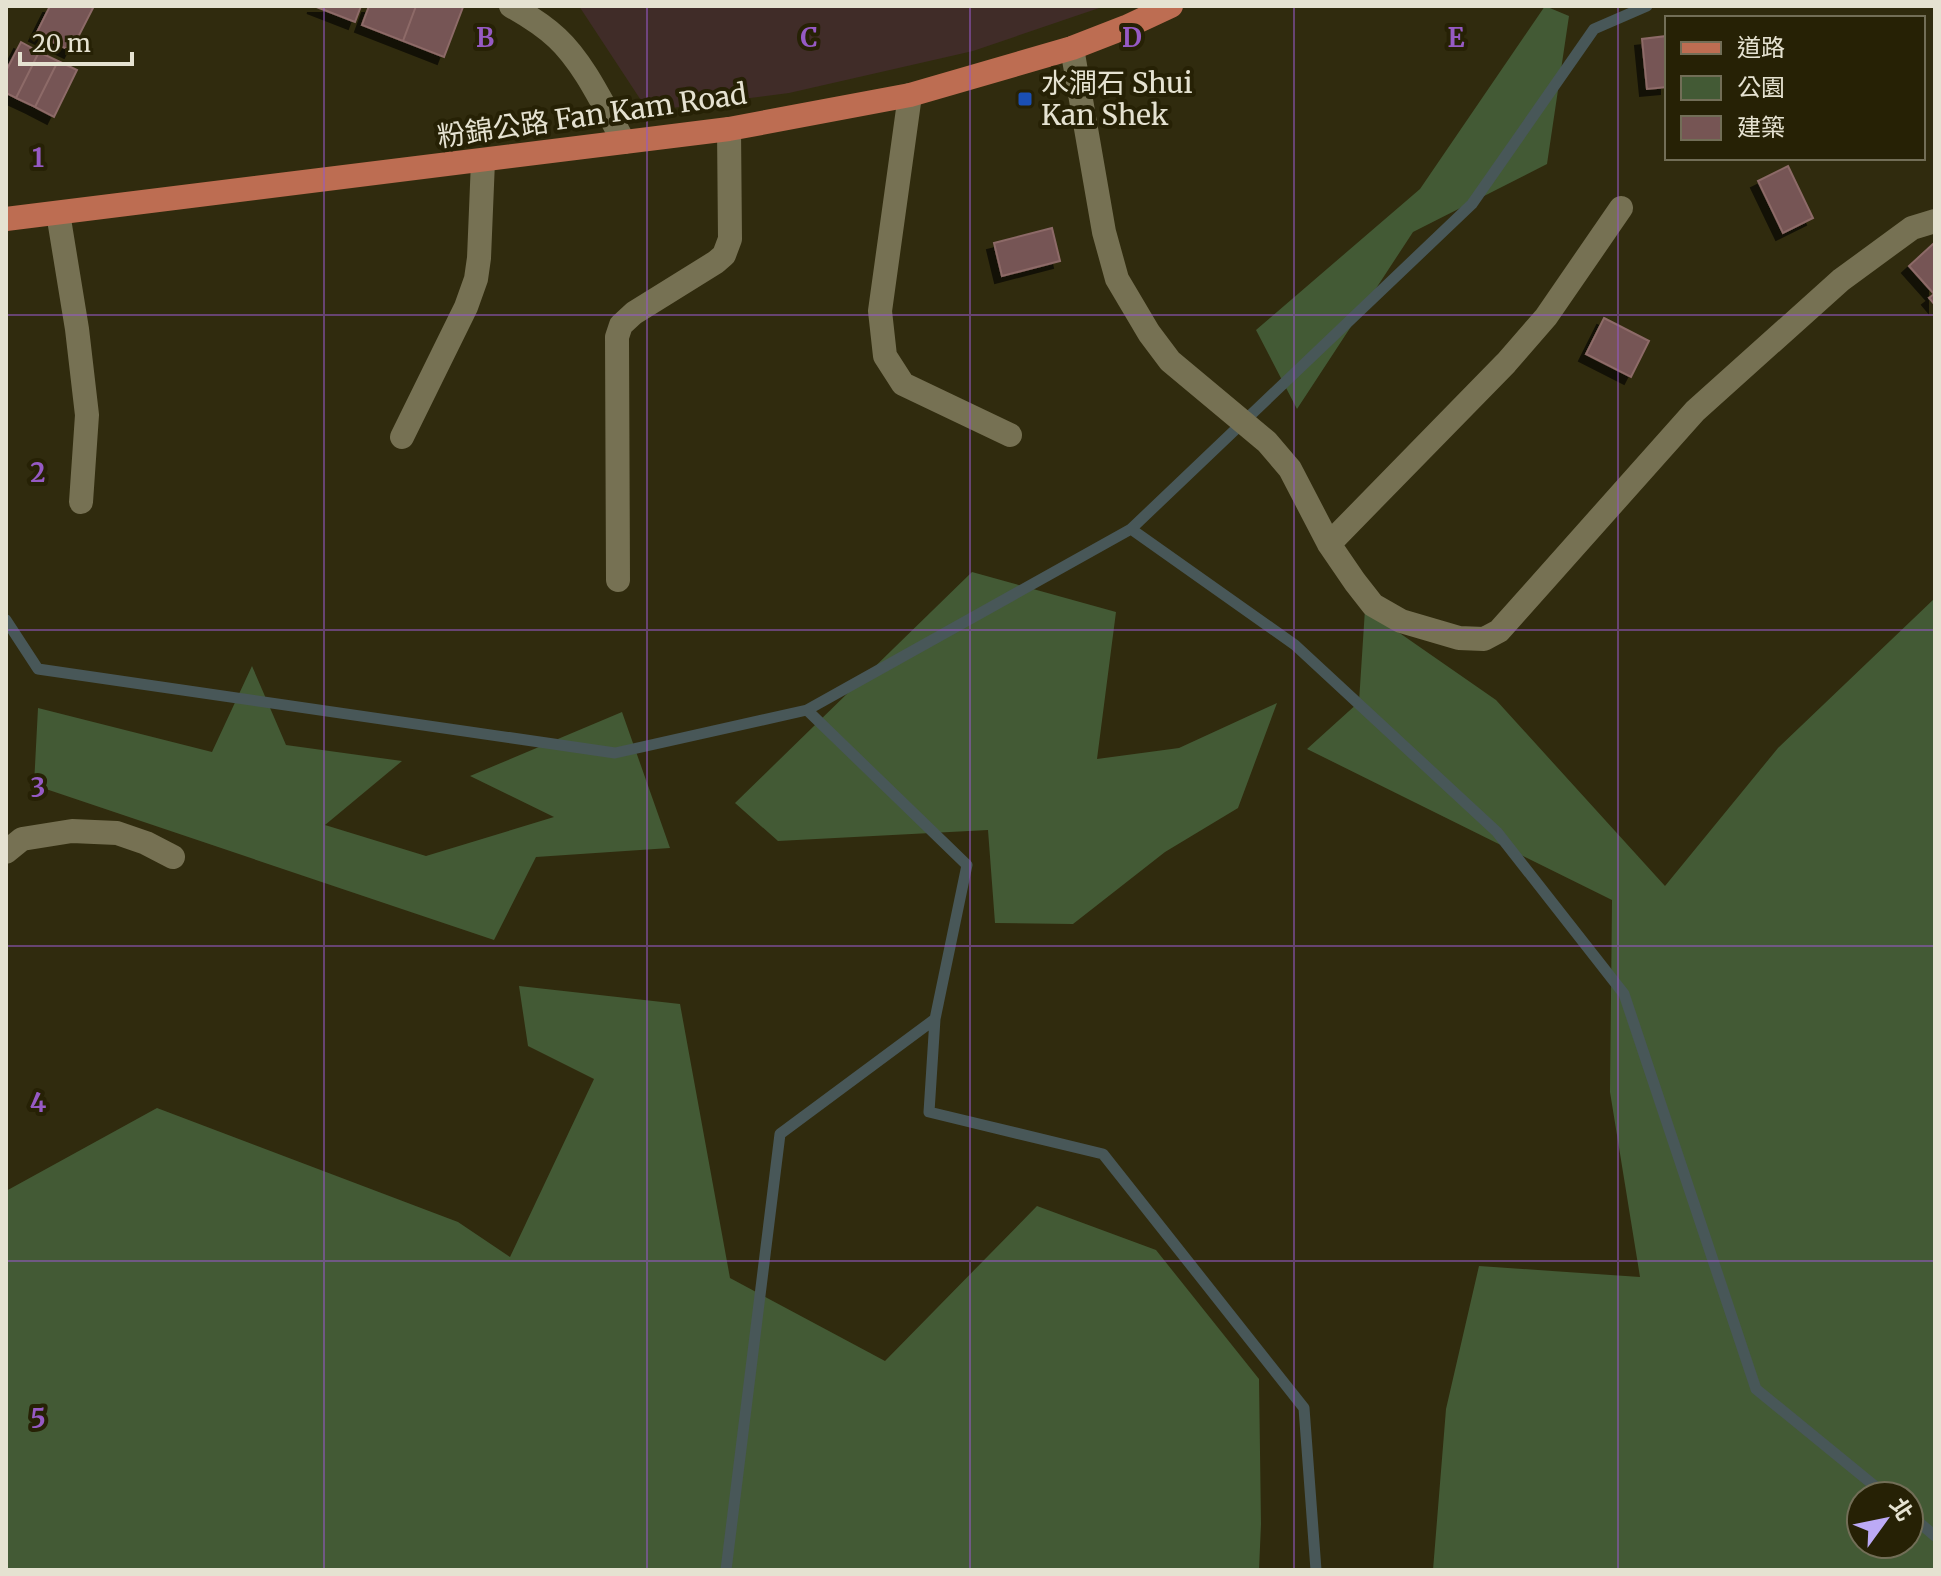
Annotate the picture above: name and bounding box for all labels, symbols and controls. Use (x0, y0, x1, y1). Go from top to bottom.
scale bar (20, 16, 132, 66)
legend (1665, 16, 1925, 160)
text: B (476, 21, 494, 54)
text: C (800, 21, 818, 54)
text: D (1122, 21, 1142, 54)
text: E (1448, 21, 1465, 54)
text: 20 m (32, 28, 91, 59)
text: 道路 (1737, 32, 1785, 63)
place label: 水澗石 Shui Kan Shek (1041, 65, 1192, 133)
text: 公園 (1737, 72, 1785, 103)
street label: 粉錦公路 Fan Kam Road (435, 75, 749, 155)
marker: 水澗石 Shui Kan Shek (1016, 90, 1034, 108)
text: 建築 (1737, 112, 1785, 143)
text: 1 (32, 141, 44, 174)
text: 2 (30, 456, 46, 489)
text: 3 (31, 771, 45, 804)
text: 4 (30, 1086, 47, 1119)
text: 5 (30, 1402, 46, 1435)
north arrow (1845, 1480, 1925, 1560)
text: 北 (1884, 1492, 1920, 1526)

